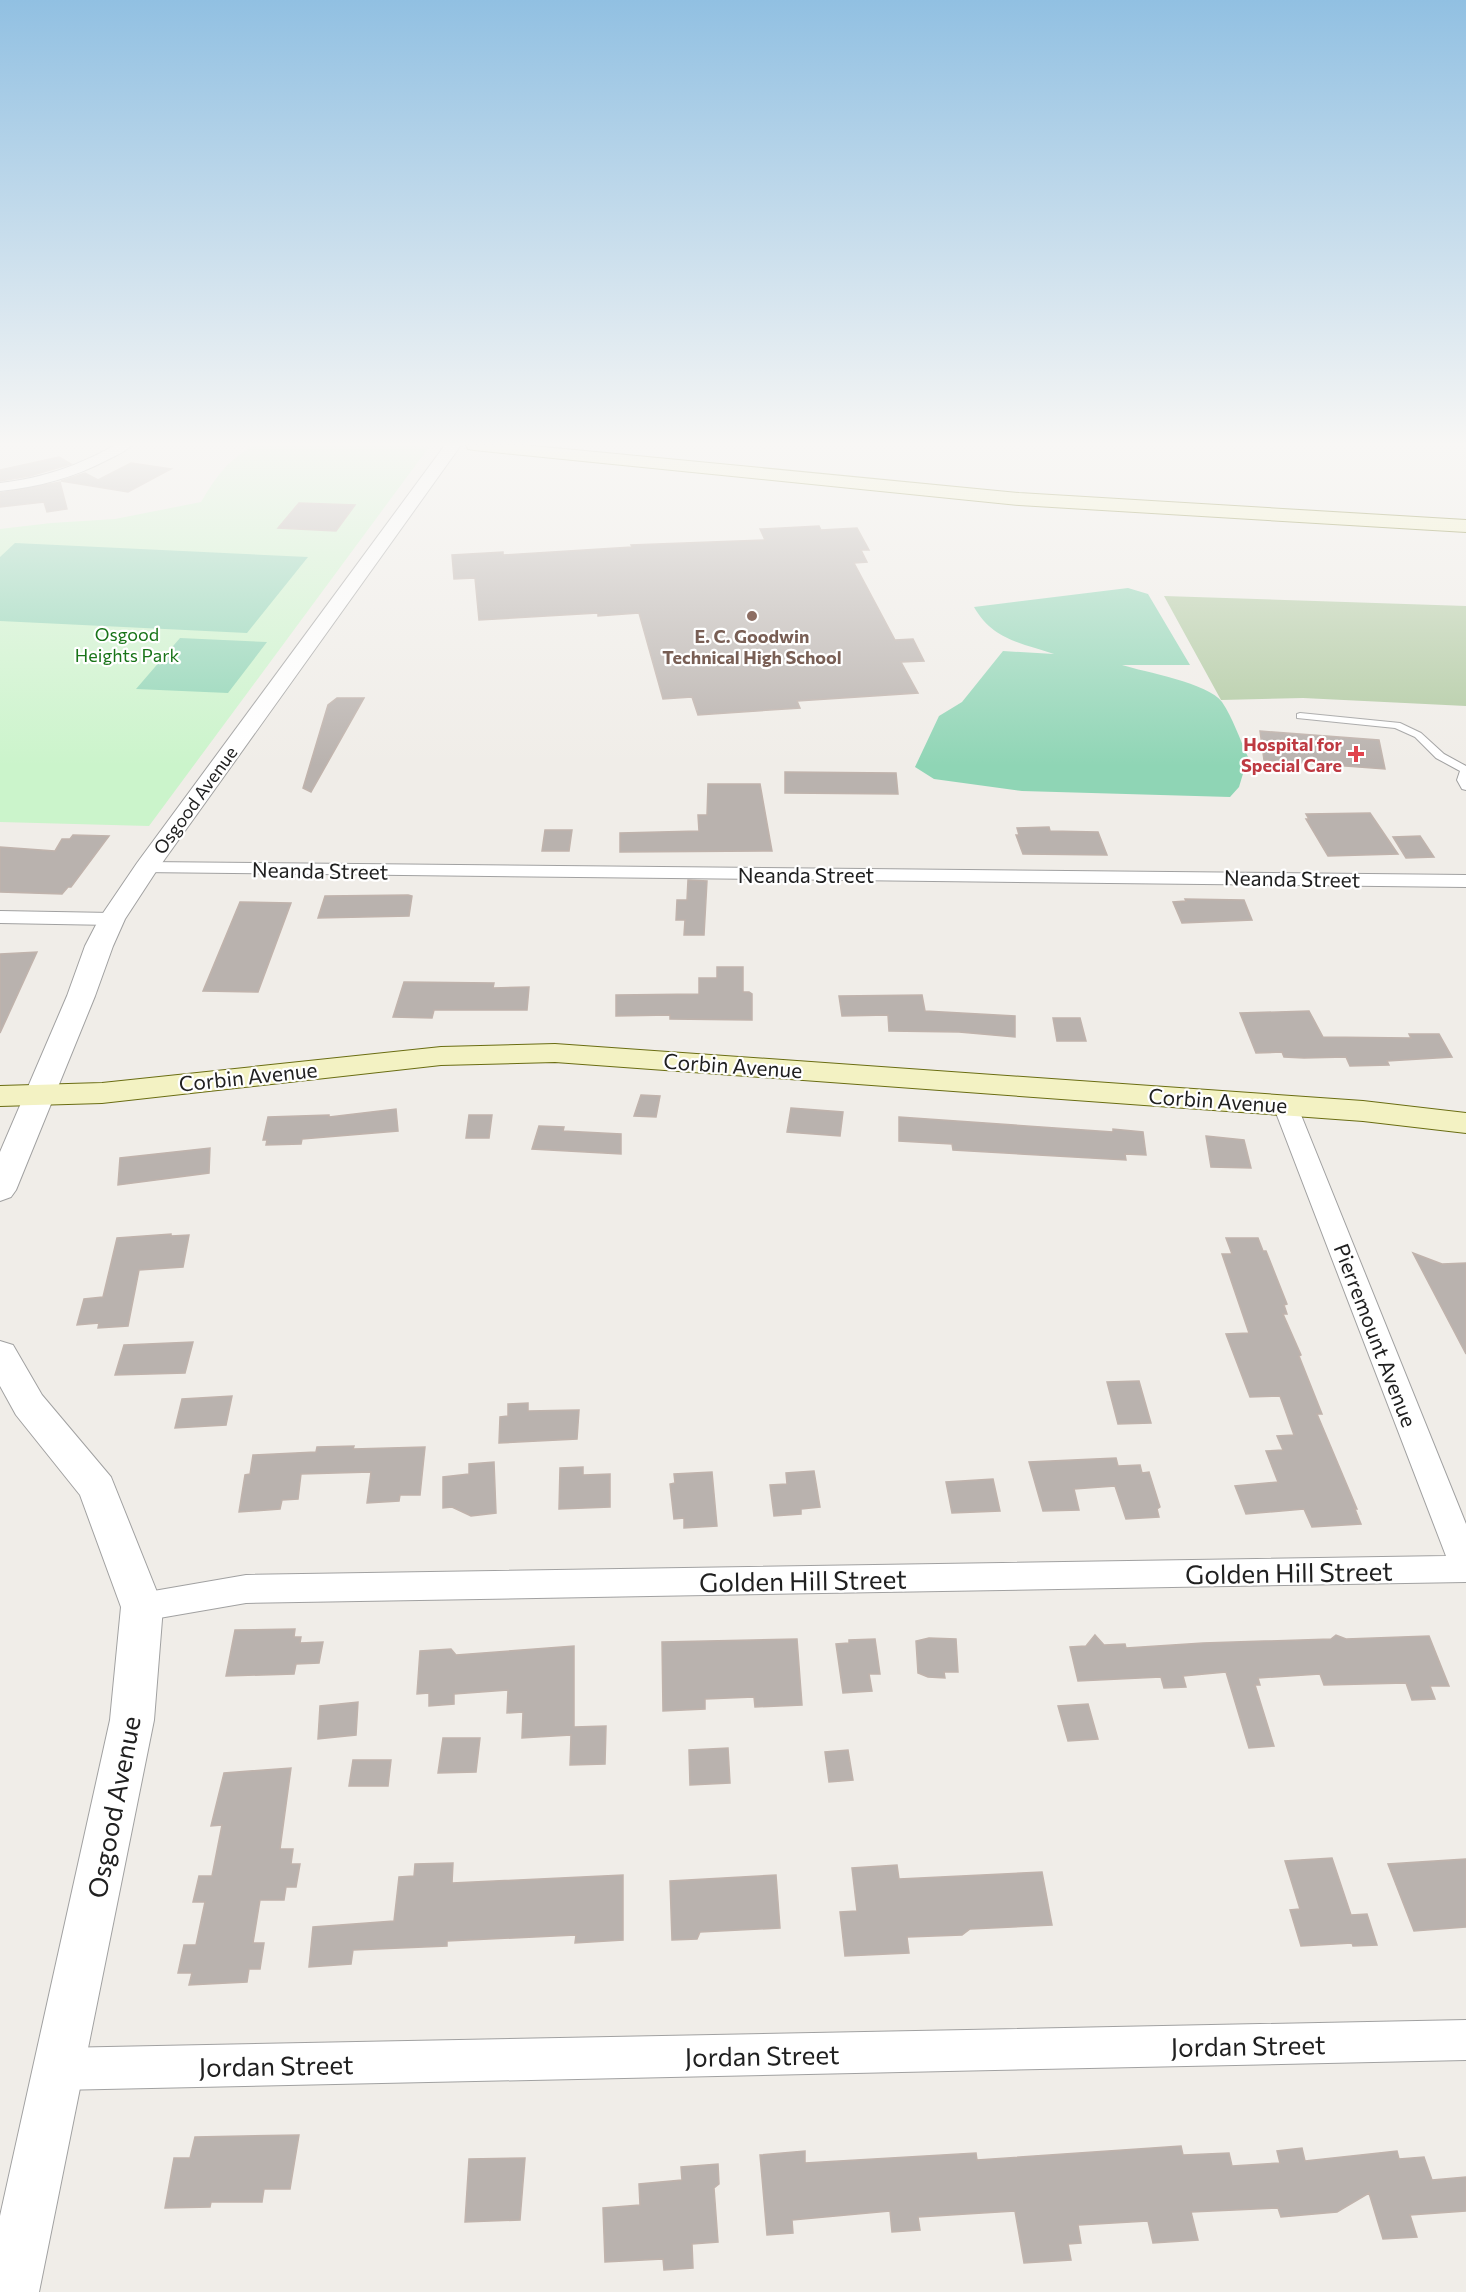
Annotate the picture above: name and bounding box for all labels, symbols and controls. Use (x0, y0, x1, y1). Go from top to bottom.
marker: E. C. Goodwin Technical High School (745, 609, 759, 623)
park label: Osgood Heights Park (75, 623, 179, 666)
place label: E. C. Goodwin Technical High School (662, 625, 842, 668)
place label: Hospital for Special Care (1241, 733, 1343, 776)
street label: Osgood Avenue (149, 742, 241, 858)
marker: Hospital for Special Care (1347, 745, 1365, 763)
street label: Neanda Street (252, 856, 388, 884)
street label: Neanda Street (738, 862, 874, 887)
street label: Neanda Street (1224, 864, 1360, 892)
street label: Corbin Avenue (663, 1048, 803, 1082)
street label: Corbin Avenue (177, 1056, 319, 1096)
street label: Corbin Avenue (1148, 1083, 1288, 1117)
street label: Pierremount Avenue (1329, 1240, 1423, 1430)
street label: Golden Hill Street (1185, 1555, 1393, 1589)
street label: Golden Hill Street (699, 1563, 907, 1597)
street label: Osgood Avenue (80, 1713, 146, 1901)
street label: Jordan Street (1170, 2028, 1326, 2062)
street label: Jordan Street (684, 2038, 840, 2072)
street label: Jordan Street (198, 2048, 354, 2082)

